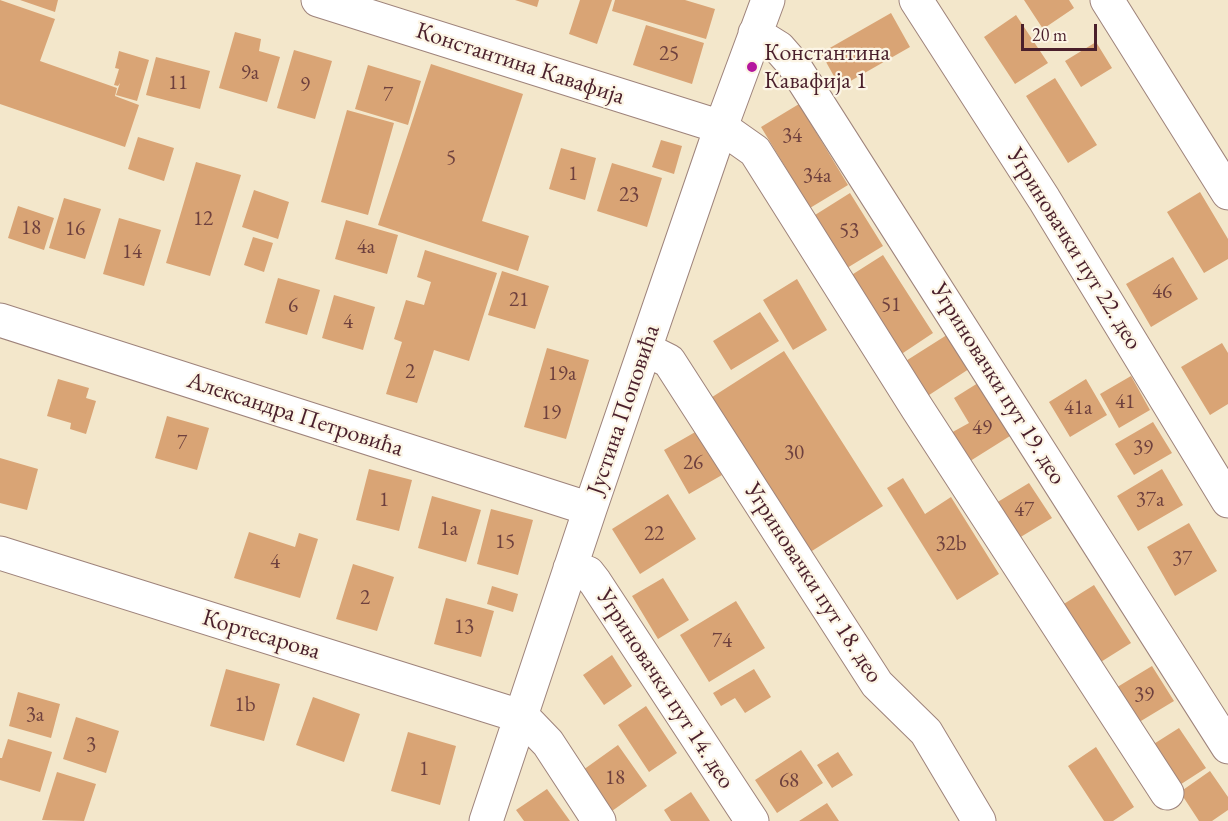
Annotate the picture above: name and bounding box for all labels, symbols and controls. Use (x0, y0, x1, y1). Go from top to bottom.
scale bar (1024, 12, 1100, 50)
street label: Константина Кавафија (412, 17, 628, 111)
text: 20 m (1032, 23, 1067, 46)
place label: Константина Кавафија 1 (764, 39, 890, 95)
house number: 25 (659, 41, 679, 67)
house number: 9a (241, 60, 259, 86)
marker: Константина Кавафија 1 (745, 60, 759, 74)
house number: 11 (168, 70, 188, 96)
house number: 9 (300, 72, 310, 98)
house number: 7 (383, 82, 393, 108)
house number: 34 (782, 123, 802, 149)
street label: Угриновачки пут 22. део (1000, 143, 1148, 355)
house number: 5 (446, 145, 456, 171)
house number: 1 (568, 161, 578, 187)
house number: 34a (803, 163, 831, 189)
house number: 23 (619, 182, 639, 208)
house number: 12 (193, 206, 213, 232)
house number: 18 (21, 215, 41, 241)
house number: 16 (65, 216, 85, 242)
house number: 53 (839, 218, 859, 244)
house number: 4a (357, 234, 375, 260)
house number: 14 (122, 239, 142, 265)
street label: Угриновачки пут 19. део (924, 278, 1072, 490)
house number: 46 (1152, 279, 1172, 305)
house number: 21 (509, 287, 529, 313)
house number: 51 (881, 292, 901, 318)
house number: 6 (288, 293, 298, 319)
house number: 4 (343, 309, 353, 335)
street label: Јустина Поповића (581, 321, 667, 499)
house number: 2 (405, 359, 415, 385)
house number: 19a (548, 361, 576, 387)
street label: Александра Петровића (183, 366, 407, 464)
house number: 41 (1115, 389, 1135, 415)
house number: 41a (1064, 395, 1092, 421)
house number: 19 (541, 400, 561, 426)
house number: 49 (972, 415, 992, 441)
house number: 7 (177, 430, 187, 456)
house number: 39 (1133, 435, 1153, 461)
house number: 30 (784, 440, 804, 466)
house number: 26 (683, 450, 703, 476)
street label: Угриновачки пут 18. део (738, 478, 888, 688)
house number: 1 (379, 487, 389, 513)
house number: 37a (1136, 487, 1164, 513)
house number: 47 (1014, 497, 1034, 523)
house number: 1a (440, 516, 458, 542)
house number: 22 (644, 521, 664, 547)
house number: 15 (495, 529, 515, 555)
house number: 32b (936, 531, 966, 557)
house number: 37 (1172, 546, 1192, 572)
house number: 4 (270, 549, 280, 575)
street label: Угриновачки пут 14. део (590, 584, 740, 794)
house number: 2 (360, 585, 370, 611)
street label: Кортесарова (199, 603, 323, 667)
house number: 13 (454, 614, 474, 640)
house number: 74 (712, 628, 732, 654)
house number: 39 (1134, 682, 1154, 708)
house number: 1b (235, 692, 255, 718)
house number: 3a (26, 702, 44, 728)
house number: 3 (86, 732, 96, 758)
house number: 1 (419, 756, 429, 782)
house number: 18 (605, 765, 625, 791)
house number: 68 (779, 768, 799, 794)

